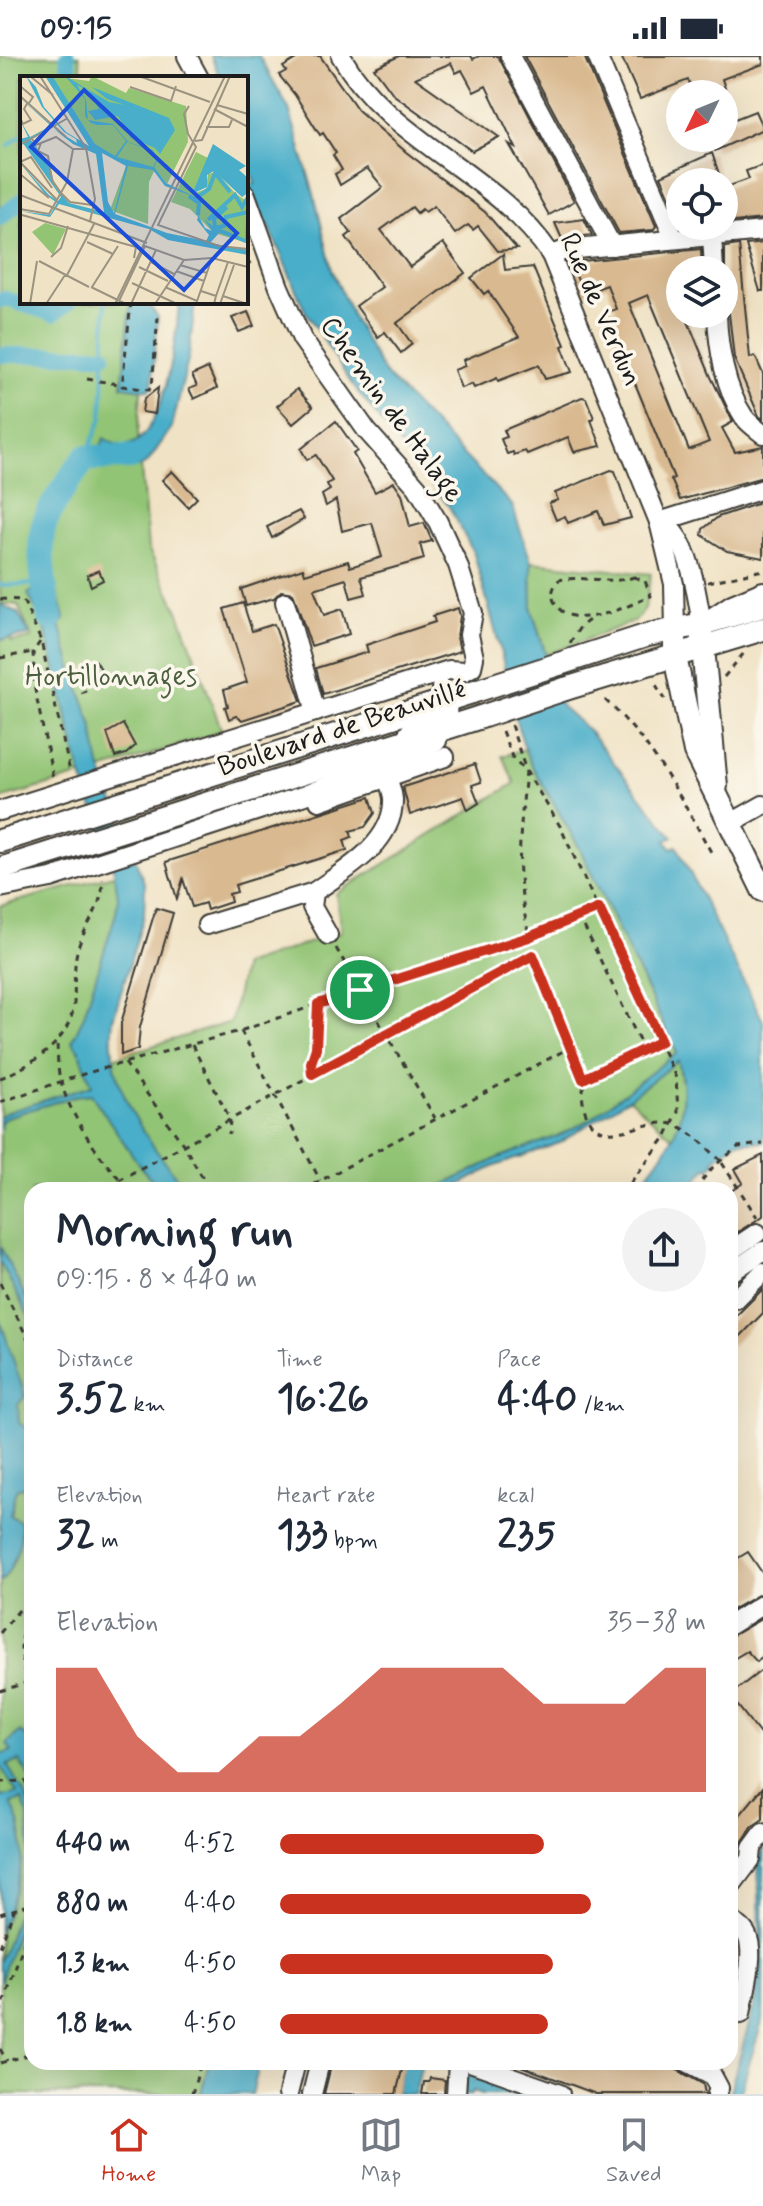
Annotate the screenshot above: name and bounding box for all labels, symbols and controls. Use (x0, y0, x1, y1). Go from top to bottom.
text: 09:15 (40, 9, 112, 48)
inset map (20, 76, 248, 304)
north arrow (666, 80, 738, 152)
map controls (666, 80, 738, 328)
button: locate (666, 168, 738, 240)
street label: Rue de Verdun (550, 228, 650, 392)
button: layers (666, 256, 738, 328)
street label: Chemin de Halage (308, 309, 471, 512)
park label: Hortillonnages (25, 659, 197, 699)
street label: Boulevard de Beauvillé (213, 671, 471, 787)
pin (326, 956, 394, 1024)
icon: arrive (338, 968, 382, 1012)
text: Morning run (56, 1204, 293, 1262)
button: share (622, 1208, 706, 1292)
text: 09:15 · 8 × 440 m (56, 1263, 257, 1297)
text: Distance (56, 1346, 133, 1374)
text: Time (277, 1346, 323, 1374)
text: Pace (497, 1346, 541, 1374)
text: 3.52 (56, 1374, 128, 1426)
text: 16:26 (277, 1374, 369, 1426)
text: 4:40 (497, 1374, 577, 1426)
text: km (128, 1391, 166, 1419)
text: /km (577, 1391, 625, 1419)
text: Elevation (56, 1482, 143, 1510)
text: Heart rate (277, 1482, 375, 1510)
text: kcal (497, 1482, 534, 1510)
text: 32 (56, 1510, 95, 1562)
text: 133 (277, 1510, 328, 1562)
text: 235 (497, 1510, 556, 1562)
text: m (95, 1527, 119, 1555)
text: bpm (328, 1527, 378, 1555)
text: Elevation (56, 1606, 158, 1640)
text: 35–38 m (607, 1606, 706, 1640)
text: 440 m (56, 1827, 130, 1861)
text: 4:52 (184, 1827, 235, 1861)
text: 880 m (56, 1887, 128, 1921)
text: 4:40 (184, 1887, 236, 1921)
text: 1.3 km (56, 1947, 130, 1981)
text: 4:50 (184, 1947, 237, 1981)
text: 1.8 km (56, 2007, 133, 2041)
text: 4:50 (184, 2007, 237, 2041)
tab: Home (101, 2113, 156, 2189)
tab: Map (359, 2113, 403, 2189)
tab: Saved (606, 2113, 662, 2189)

